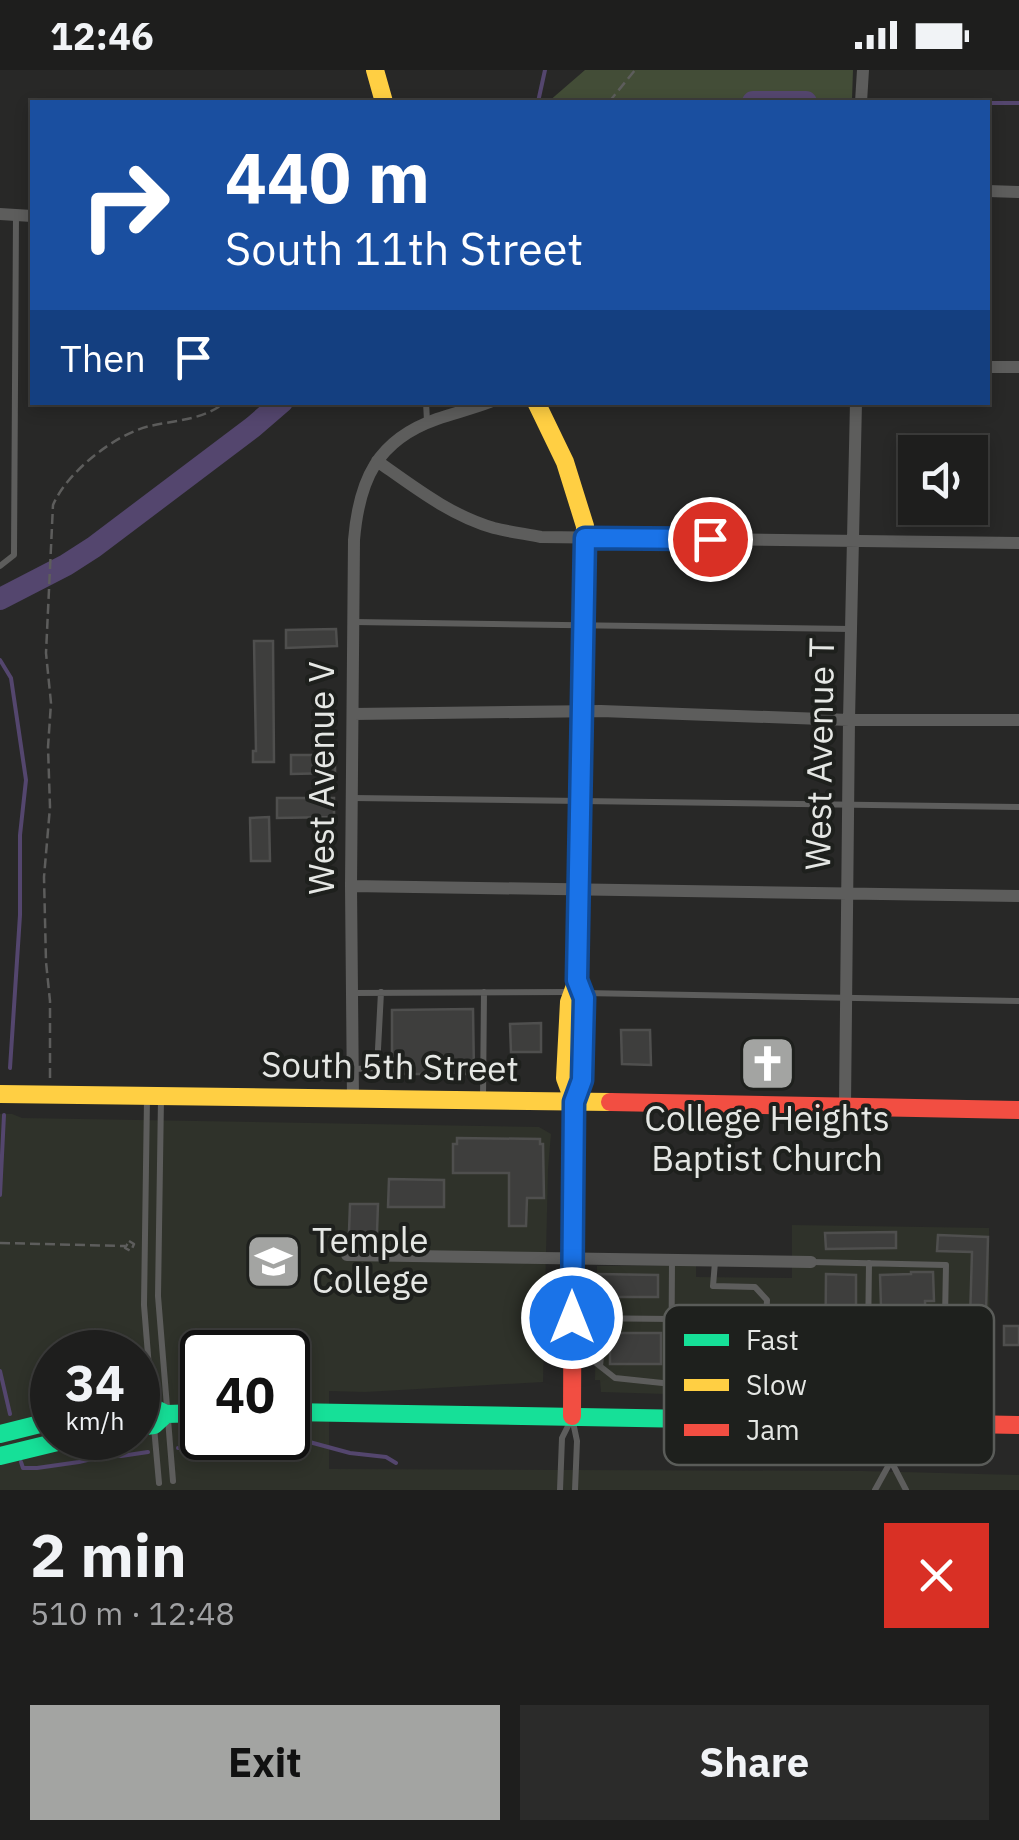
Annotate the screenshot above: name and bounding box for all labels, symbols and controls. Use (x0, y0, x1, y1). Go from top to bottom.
text: 12:46 (50, 11, 154, 60)
text: 440 m (225, 131, 430, 222)
icon: right (60, 140, 190, 270)
text: South 11th Street (225, 219, 583, 277)
icon: arrive (166, 330, 221, 385)
text: Then (60, 333, 146, 382)
map controls (898, 435, 988, 525)
button: sound (898, 435, 988, 525)
pin (668, 497, 753, 582)
icon: arrive (683, 512, 738, 567)
street label: West Avenue T (794, 637, 844, 871)
street label: West Avenue V (298, 661, 344, 895)
church icon: College Heights Baptist Church (737, 1033, 797, 1093)
street label: South 5th Street (261, 1041, 519, 1091)
place label: College Heights Baptist Church (644, 1095, 890, 1181)
place label: Temple College (312, 1217, 429, 1303)
school or university icon: Temple College (243, 1231, 303, 1291)
position arrow (520, 1266, 624, 1370)
legend (664, 1305, 994, 1465)
text: Fast (746, 1321, 799, 1358)
speed limit sign: 40 (180, 1330, 310, 1460)
text: 34 (65, 1350, 125, 1415)
text: Slow (746, 1366, 807, 1403)
text: km/h (66, 1404, 124, 1437)
text: Jam (746, 1411, 800, 1448)
text: 2 min (30, 1515, 187, 1594)
button: close (884, 1523, 989, 1628)
text: 510 m · 12:48 (30, 1592, 235, 1634)
button: Exit (30, 1705, 500, 1820)
button: Share (520, 1705, 989, 1820)

